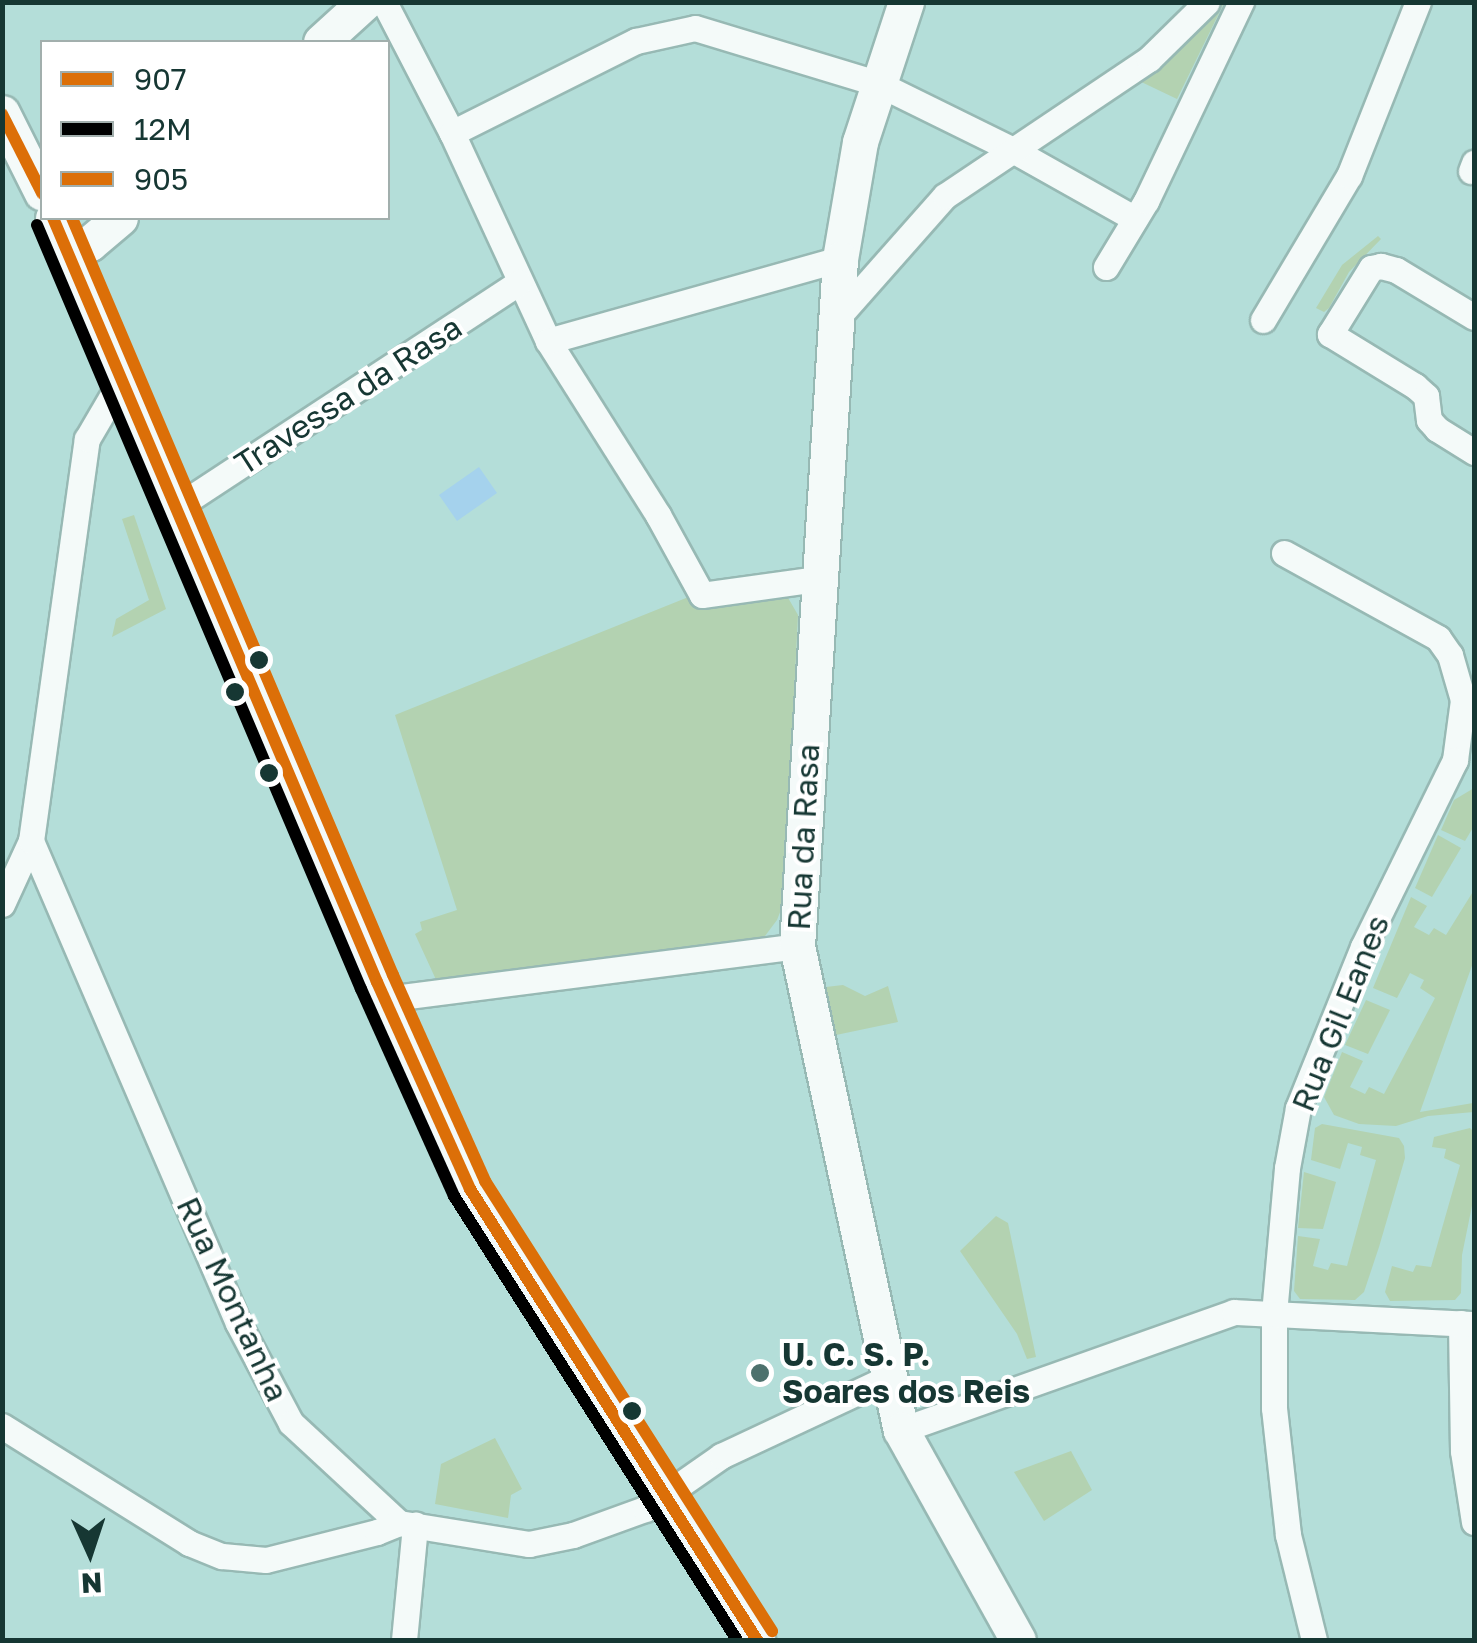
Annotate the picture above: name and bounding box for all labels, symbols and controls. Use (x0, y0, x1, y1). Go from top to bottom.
legend (40, 40, 390, 220)
text: 907 (134, 61, 187, 97)
text: 12M (134, 111, 192, 147)
text: 905 (134, 161, 188, 197)
street label: Travessa da Rasa (227, 307, 469, 483)
unlabelled marker (249, 650, 269, 670)
unlabelled marker (225, 682, 245, 702)
street label: Rua da Rasa (779, 743, 827, 931)
unlabelled marker (259, 763, 279, 783)
street label: Rua Gil Eanes (1283, 909, 1397, 1117)
street label: Rua Montanha (169, 1191, 297, 1407)
place label: U. C. S. P. Soares dos Reis (782, 1336, 1030, 1411)
marker: U. C. S. P. Soares dos Reis (747, 1360, 773, 1386)
unlabelled marker (622, 1401, 642, 1421)
north arrow (40, 1503, 140, 1603)
text: N (80, 1566, 103, 1600)

